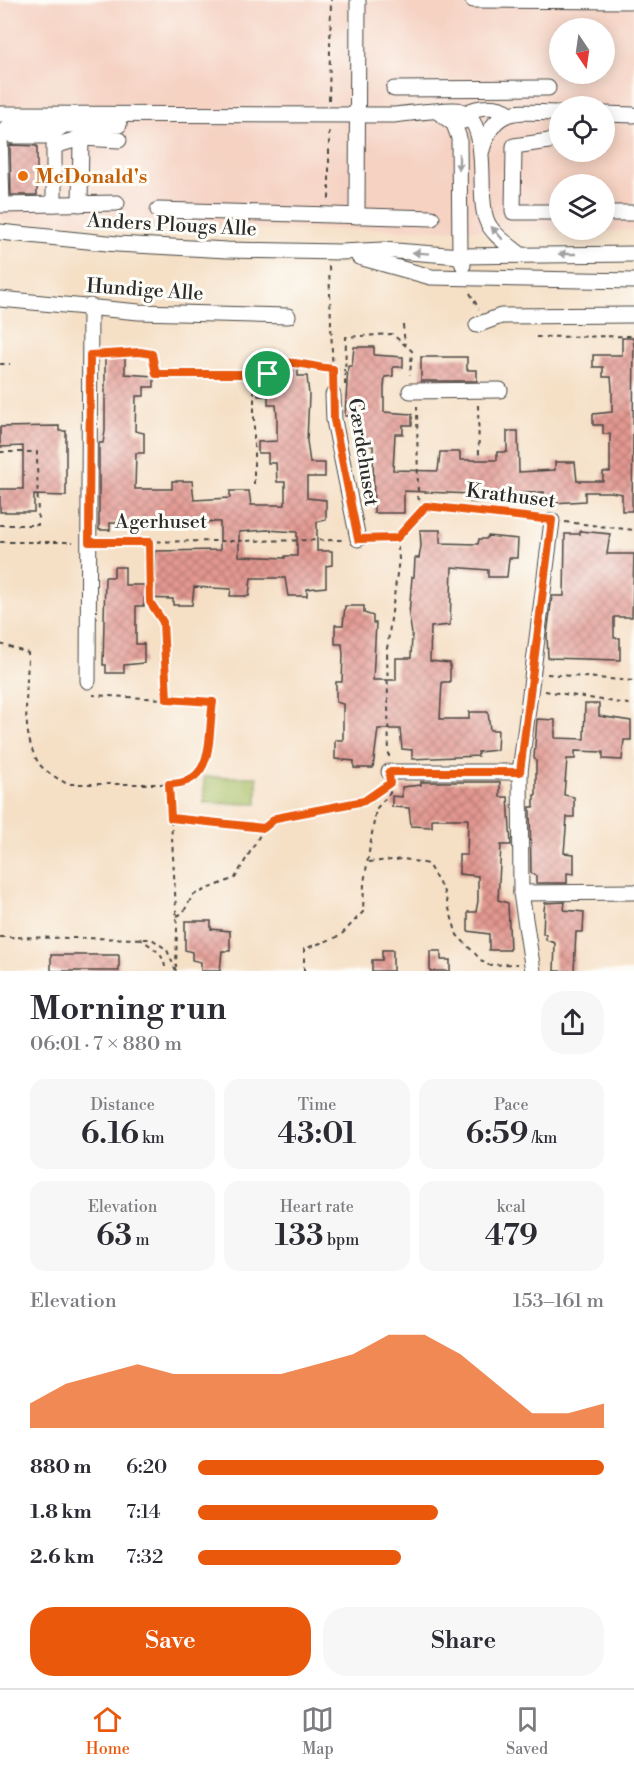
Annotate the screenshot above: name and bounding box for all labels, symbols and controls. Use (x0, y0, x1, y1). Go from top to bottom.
north arrow (549, 18, 615, 84)
map controls (549, 18, 615, 240)
button: locate (549, 96, 615, 162)
one-way arrow (454, 152, 464, 171)
place label: McDonald's (35, 165, 147, 190)
marker: McDonald's (16, 169, 30, 183)
button: layers (549, 174, 615, 240)
street label: Anders Plougs Alle (86, 209, 257, 242)
one-way arrow (490, 226, 504, 241)
one-way arrow (411, 248, 430, 258)
one-way arrow (557, 249, 576, 259)
street label: Hundige Alle (86, 274, 204, 307)
pin (242, 348, 293, 399)
icon: arrive (251, 357, 284, 390)
street label: Gærdehuset (342, 396, 383, 508)
street label: Krathuset (465, 479, 557, 514)
street label: Agerhuset (114, 510, 207, 535)
text: Morning run (30, 989, 227, 1030)
button: share (541, 991, 604, 1054)
text: 06:01 · 7 × 880 m (30, 1032, 182, 1057)
text: Distance (90, 1095, 155, 1115)
text: Time (298, 1095, 336, 1115)
text: Pace (494, 1095, 529, 1115)
text: 6.16 (81, 1115, 139, 1153)
text: 43:01 (278, 1115, 356, 1153)
text: 6:59 (465, 1115, 528, 1153)
text: km (139, 1128, 165, 1148)
text: /km (528, 1128, 557, 1148)
text: Elevation (88, 1197, 157, 1217)
text: Heart rate (280, 1197, 354, 1217)
text: kcal (497, 1197, 526, 1217)
text: 63 (96, 1217, 132, 1255)
text: 133 (275, 1217, 324, 1255)
text: 479 (485, 1217, 538, 1255)
text: m (132, 1230, 149, 1250)
text: bpm (324, 1230, 359, 1250)
text: Elevation (30, 1289, 117, 1314)
text: 153–161 m (513, 1289, 604, 1314)
text: 880 m (30, 1455, 91, 1480)
text: 6:20 (126, 1455, 167, 1480)
text: 1.8 km (30, 1500, 92, 1525)
text: 7:14 (126, 1500, 161, 1525)
text: 2.6 km (30, 1545, 94, 1570)
text: 7:32 (126, 1545, 163, 1570)
button: Save (30, 1607, 311, 1676)
button: Share (323, 1607, 604, 1676)
tab: Home (86, 1703, 130, 1759)
tab: Map (301, 1703, 334, 1759)
tab: Saved (506, 1703, 548, 1759)

